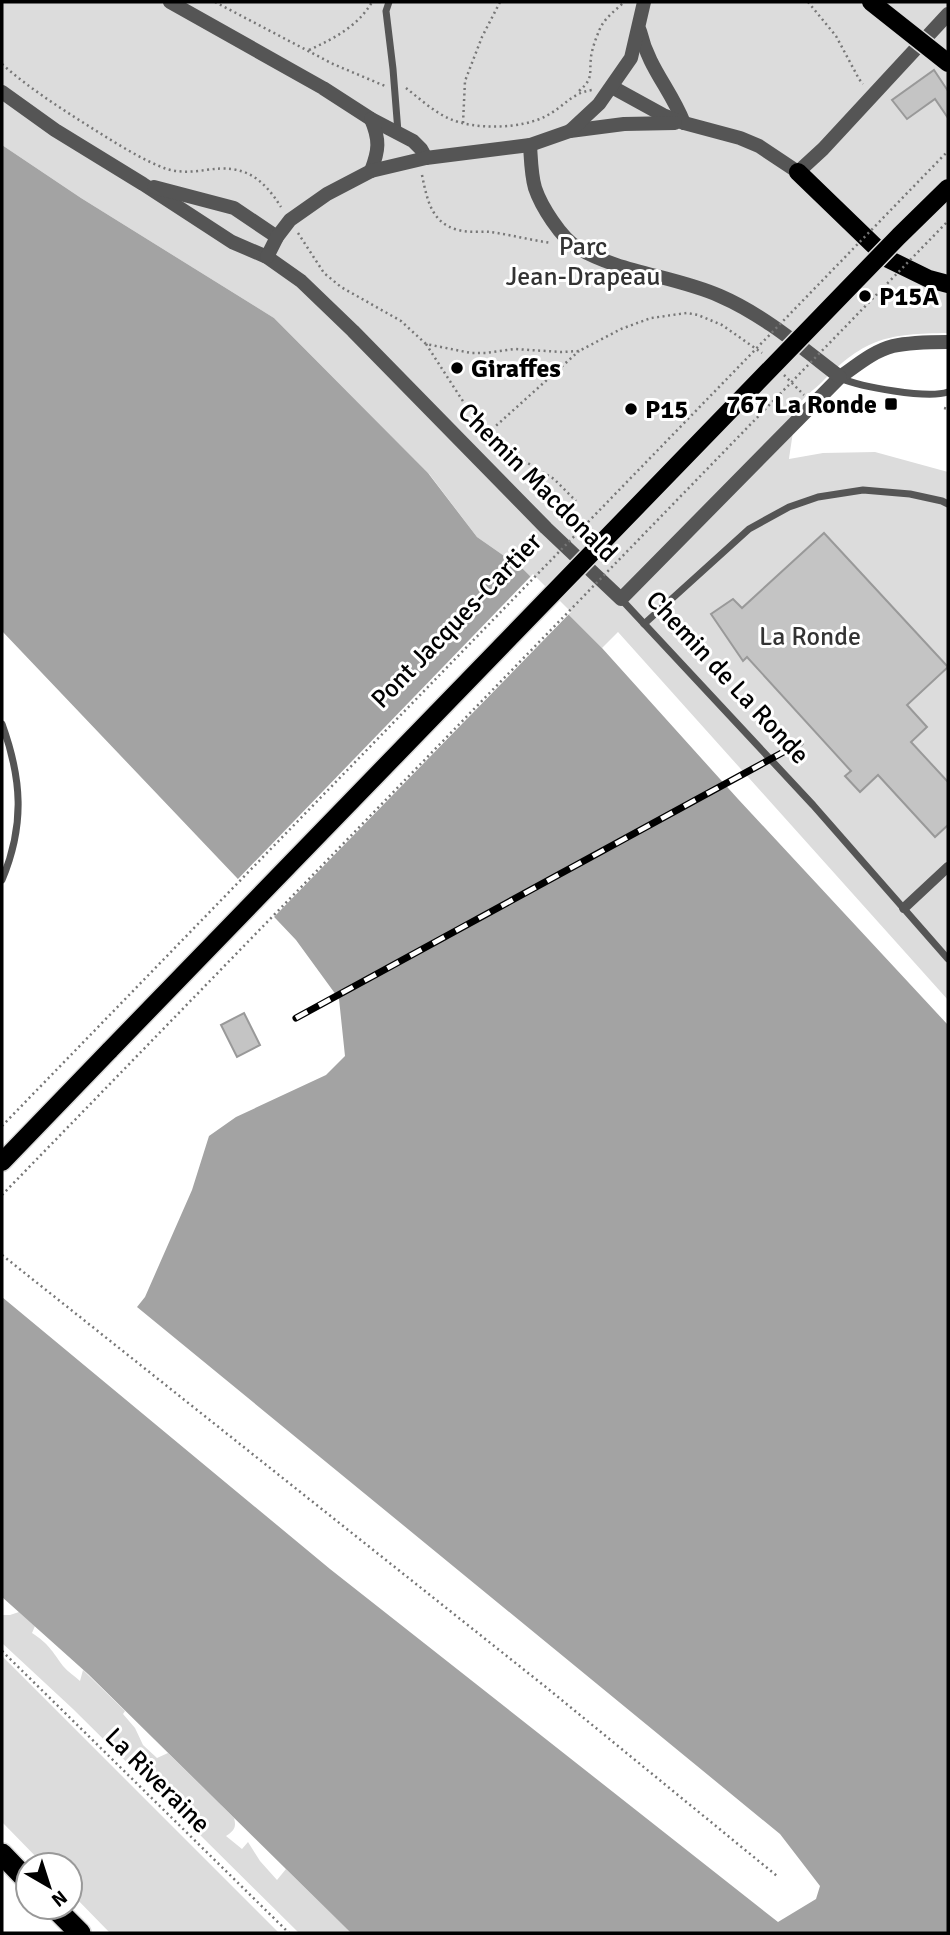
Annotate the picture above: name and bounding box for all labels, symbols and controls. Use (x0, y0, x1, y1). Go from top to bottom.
park label: Parc Jean-Drapeau (506, 231, 660, 293)
place label: P15A (879, 281, 939, 313)
marker: P15A (857, 288, 873, 304)
place label: Giraffes (471, 353, 561, 385)
marker: Giraffes (449, 360, 465, 376)
place label: 767 La Ronde (726, 389, 877, 421)
place label: P15 (645, 394, 688, 426)
street label: Chemin Macdonald (451, 396, 624, 569)
marker: 767 La Ronde (883, 396, 899, 412)
marker: P15 (623, 401, 639, 417)
street label: Pont Jacques-Cartier (365, 526, 549, 715)
street label: Chemin de La Ronde (639, 584, 816, 771)
park label: La Ronde (759, 621, 861, 653)
street label: La Riveraine (98, 1721, 217, 1840)
north arrow (14, 1851, 84, 1921)
text: N (46, 1885, 72, 1912)

